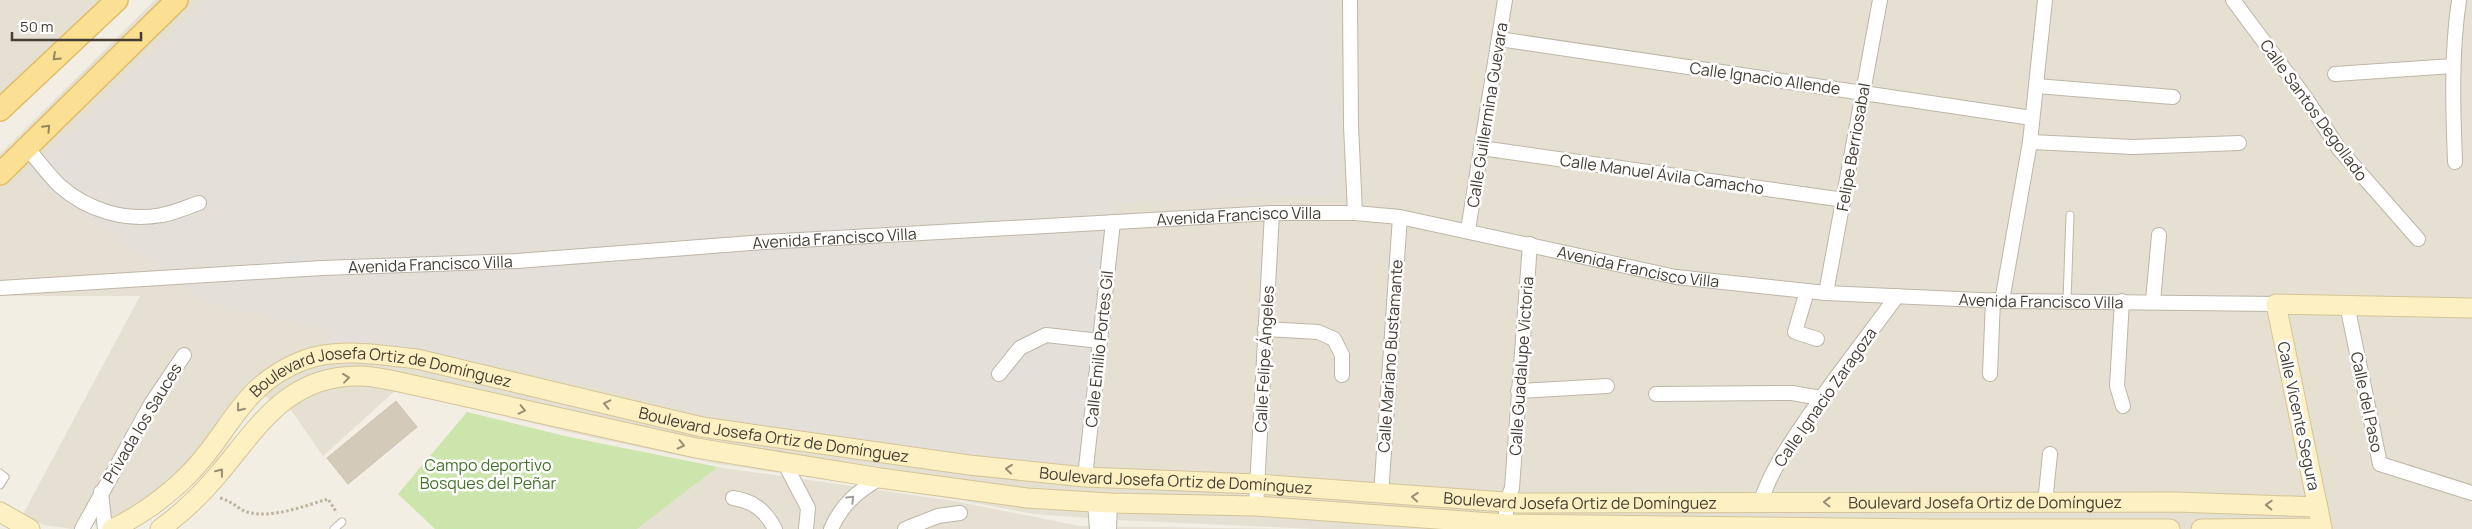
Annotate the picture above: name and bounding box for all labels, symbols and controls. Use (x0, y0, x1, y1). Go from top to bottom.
scale bar (12, 10, 141, 42)
text: 50 m (20, 16, 54, 37)
street label: Calle Guillermina Guevara (1462, 21, 1512, 209)
street label: Calle Santos Degollado (2255, 35, 2373, 185)
one-way arrow (52, 51, 61, 60)
street label: Calle Ignacio Allende (1688, 57, 1842, 99)
street label: Felipe Berriosabal (1831, 81, 1875, 213)
one-way arrow (41, 124, 50, 133)
street label: Calle Manuel Ávila Camacho (1559, 149, 1765, 199)
street label: Avenida Francisco Villa (1156, 202, 1321, 231)
street label: Avenida Francisco Villa (751, 222, 917, 254)
street label: Avenida Francisco Villa (1555, 240, 1720, 293)
street label: Avenida Francisco Villa (348, 250, 513, 278)
street label: Calle Mariano Bustamante (1372, 259, 1408, 453)
street label: Calle Emilio Portes Gil (1080, 270, 1118, 428)
street label: Calle Guadalupe Victoria (1504, 276, 1538, 456)
street label: Calle Felipe Ángeles (1249, 285, 1279, 433)
street label: Avenida Francisco Villa (1958, 288, 2124, 313)
street label: Calle Ignacio Zaragoza (1769, 323, 1881, 471)
street label: Calle Vicente Segura (2272, 339, 2326, 493)
text: Boulevard Josefa Ortiz de Domínguez (244, 342, 514, 402)
street label: Calle del Paso (2346, 350, 2388, 454)
street label: Privada los Sauces (97, 359, 187, 487)
one-way arrow (342, 373, 350, 384)
street label: Boulevard Josefa Ortiz de Domínguez (245, 375, 519, 409)
one-way arrow (602, 399, 611, 410)
street label: Boulevard Josefa Ortiz de Domínguez (637, 401, 911, 467)
one-way arrow (237, 402, 246, 411)
one-way arrow (517, 404, 526, 415)
one-way arrow (676, 439, 685, 450)
park label: Campo deportivo Bosques del Peñar (420, 454, 556, 494)
street label: Boulevard Josefa Ortiz de Domínguez (1038, 461, 1313, 499)
one-way arrow (1004, 464, 1012, 475)
one-way arrow (215, 469, 223, 478)
street label: Boulevard Josefa Ortiz de Domínguez (1443, 487, 1717, 514)
one-way arrow (1411, 491, 1419, 502)
street label: Boulevard Josefa Ortiz de Domínguez (1848, 491, 2122, 513)
one-way arrow (845, 496, 854, 505)
one-way arrow (1823, 497, 1830, 507)
one-way arrow (2265, 500, 2273, 511)

